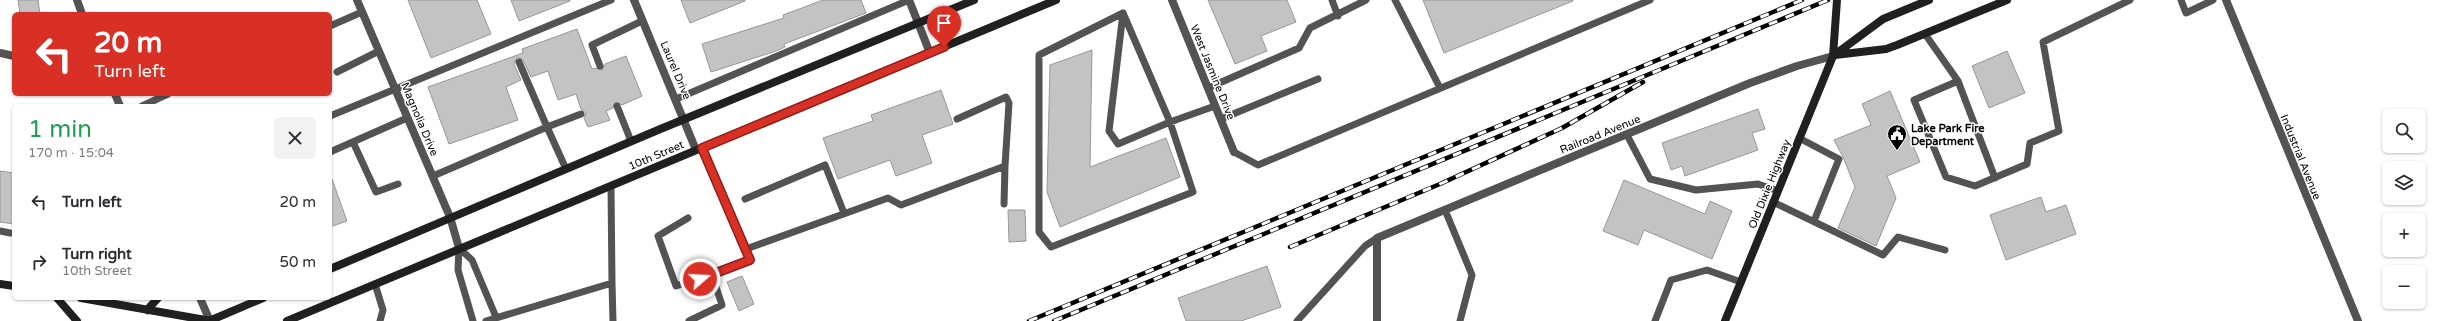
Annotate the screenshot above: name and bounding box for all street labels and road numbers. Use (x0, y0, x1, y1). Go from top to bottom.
street label: West Jasmine Drive (1188, 23, 1238, 122)
street label: Laurel Drive (657, 39, 694, 101)
street label: Magnolia Drive (398, 80, 441, 158)
street label: Railroad Avenue (1558, 112, 1642, 157)
street label: Industrial Avenue (2277, 113, 2324, 202)
street label: 10th Street (626, 138, 686, 173)
street label: Old Dixie Highway (1746, 138, 1793, 231)

